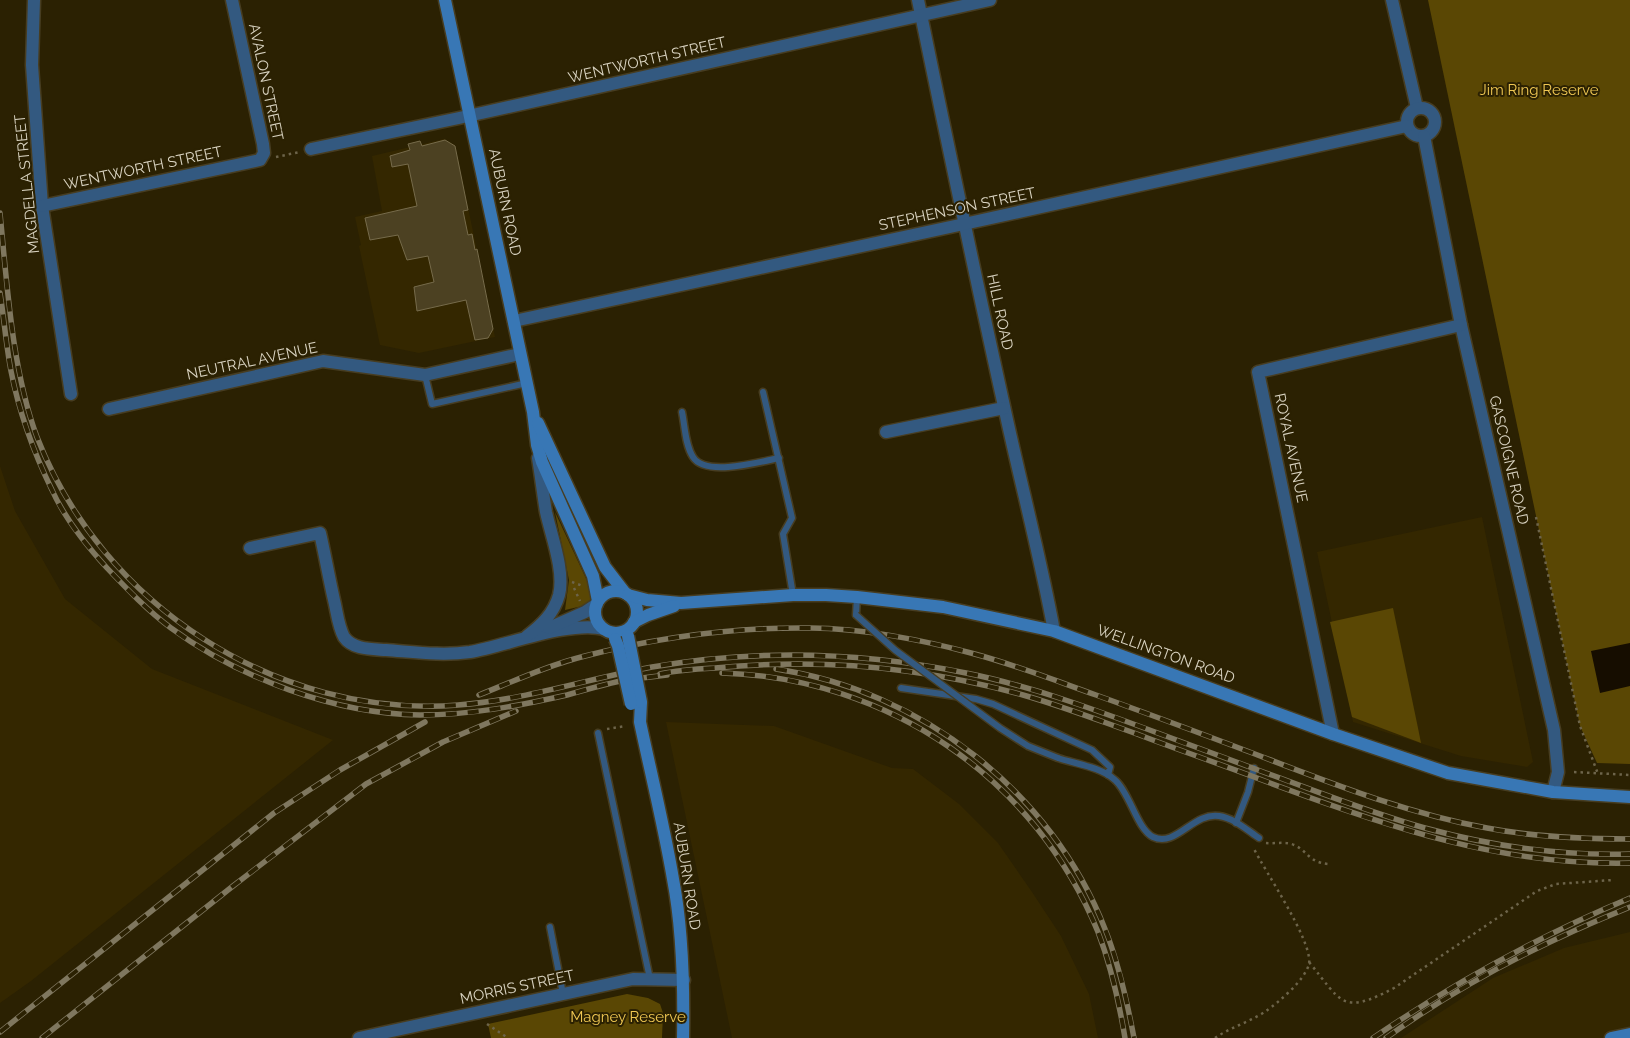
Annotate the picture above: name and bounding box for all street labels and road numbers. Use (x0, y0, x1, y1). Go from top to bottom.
street label: AVALON STREET (245, 22, 287, 142)
street label: WENTWORTH STREET (566, 33, 728, 87)
street label: MAGDELLA STREET (11, 113, 43, 255)
street label: WENTWORTH STREET (62, 142, 224, 194)
street label: AUBURN ROAD (485, 147, 525, 257)
street label: STEPHENSON STREET (877, 184, 1037, 234)
street label: HILL ROAD (983, 272, 1017, 352)
street label: NEUTRAL AVENUE (185, 338, 319, 384)
street label: ROYAL AVENUE (1271, 392, 1311, 504)
street label: GASCOIGNE ROAD (1485, 394, 1533, 527)
street label: WELLINGTON ROAD (1095, 621, 1238, 687)
street label: AUBURN ROAD (670, 821, 704, 932)
street label: MORRIS STREET (458, 966, 576, 1008)

